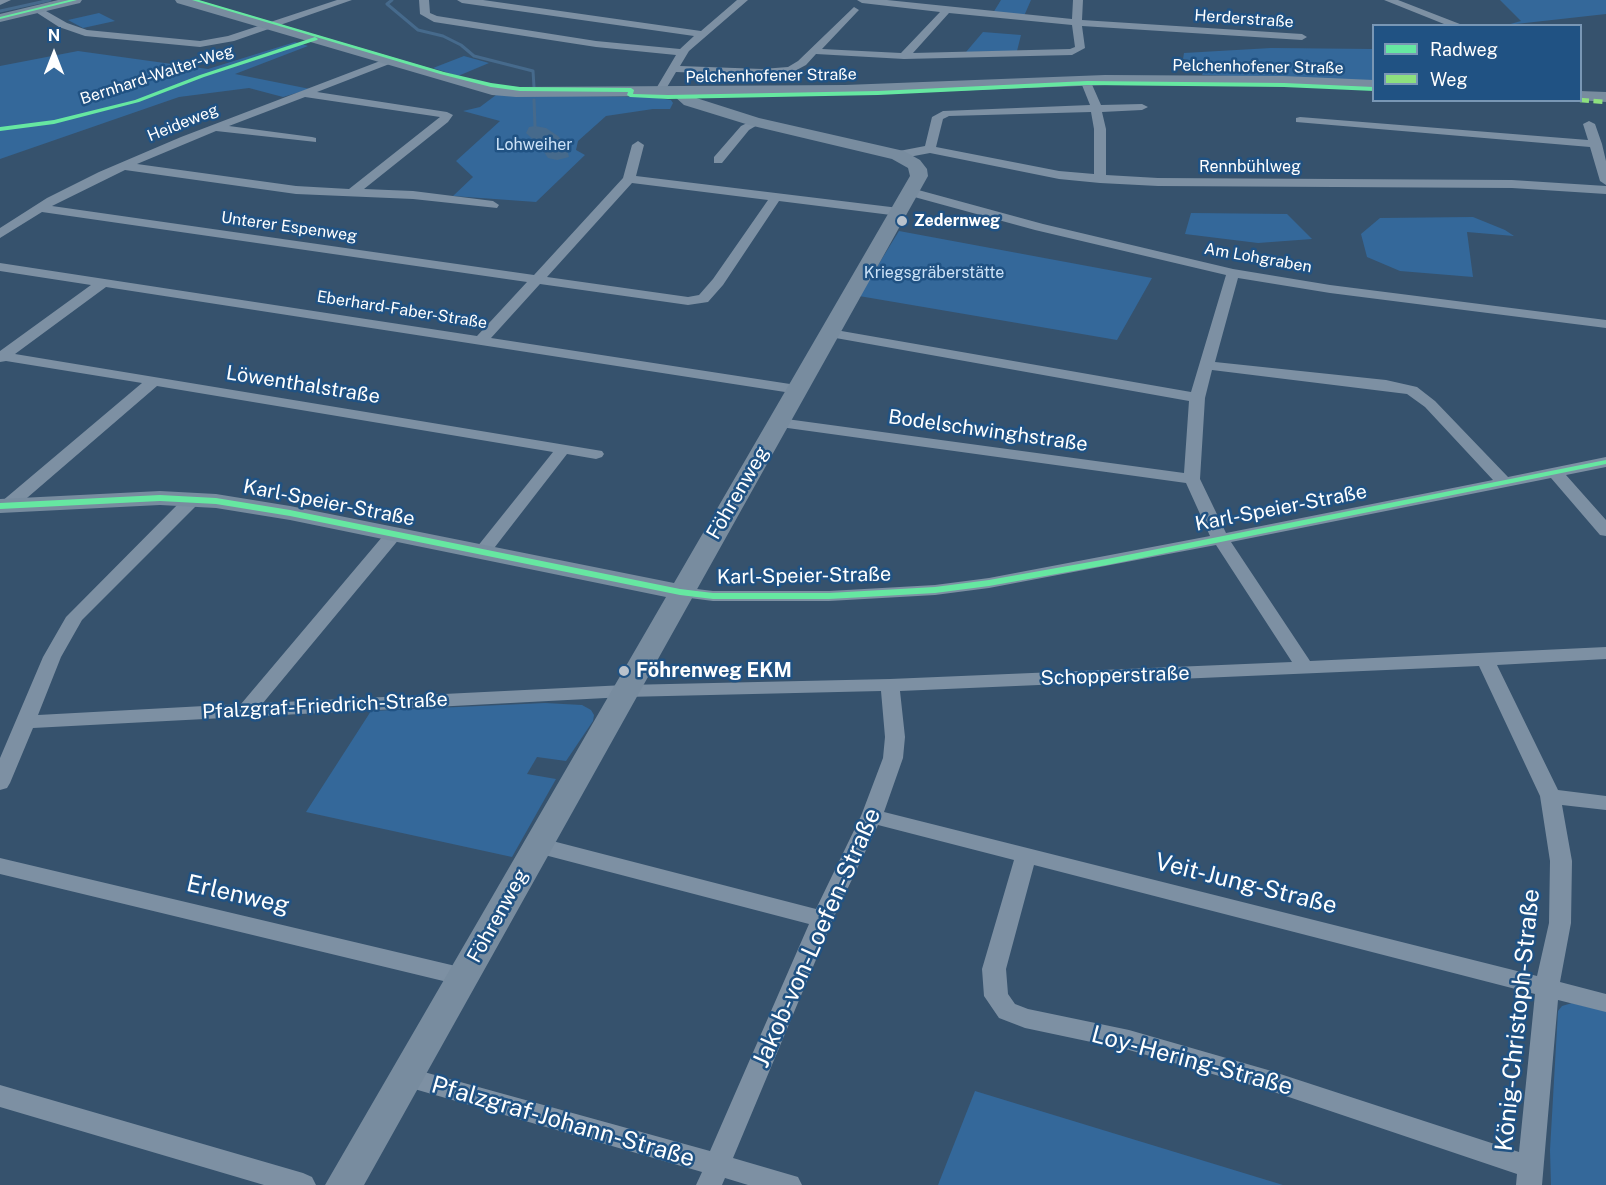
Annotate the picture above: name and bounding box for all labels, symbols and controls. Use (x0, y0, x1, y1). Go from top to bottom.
street label: Herderstraße (1194, 6, 1294, 32)
north arrow (24, 24, 84, 84)
legend (1372, 24, 1582, 102)
text: N (48, 26, 60, 45)
text: Radweg (1430, 39, 1498, 60)
street label: Bernhard-Walter-Weg (78, 41, 236, 109)
street label: Pelchenhofener Straße (1172, 56, 1344, 78)
street label: Pelchenhofener Straße (685, 65, 857, 87)
text: Weg (1430, 69, 1468, 90)
street label: Heideweg (145, 100, 221, 146)
park label: Lohweiher (496, 135, 572, 155)
street label: Rennbühlweg (1199, 157, 1301, 177)
street label: Unterer Espenweg (220, 208, 358, 246)
place label: Zedernweg (914, 211, 1000, 231)
marker: Zedernweg (895, 214, 909, 228)
street label: Am Lohgraben (1203, 239, 1313, 277)
park label: Kriegsgräberstätte (864, 263, 1004, 283)
street label: Eberhard-Faber-Straße (315, 287, 489, 333)
street label: Löwenthalstraße (224, 361, 382, 409)
street label: Bodelschwinghstraße (887, 405, 1089, 457)
street label: Föhrenweg (702, 442, 774, 544)
street label: Karl-Speier-Straße (241, 475, 417, 531)
street label: Karl-Speier-Straße (1193, 480, 1369, 536)
street label: Karl-Speier-Straße (717, 562, 891, 590)
place label: Föhrenweg EKM (636, 659, 792, 683)
street label: Schopperstraße (1040, 661, 1190, 691)
marker: Föhrenweg EKM (617, 664, 631, 678)
street label: Pfalzgraf-Friedrich-Straße (202, 688, 448, 724)
street label: Jakob-von-Loefen-Straße (747, 804, 887, 1072)
street label: Veit-Jung-Straße (1152, 847, 1340, 921)
street label: Föhrenweg (462, 865, 534, 967)
street label: Erlenweg (184, 869, 292, 921)
street label: König-Christoph-Straße (1490, 887, 1546, 1153)
street label: Loy-Hering-Straße (1088, 1020, 1296, 1102)
street label: Pfalzgraf-Johann-Straße (428, 1071, 698, 1173)

